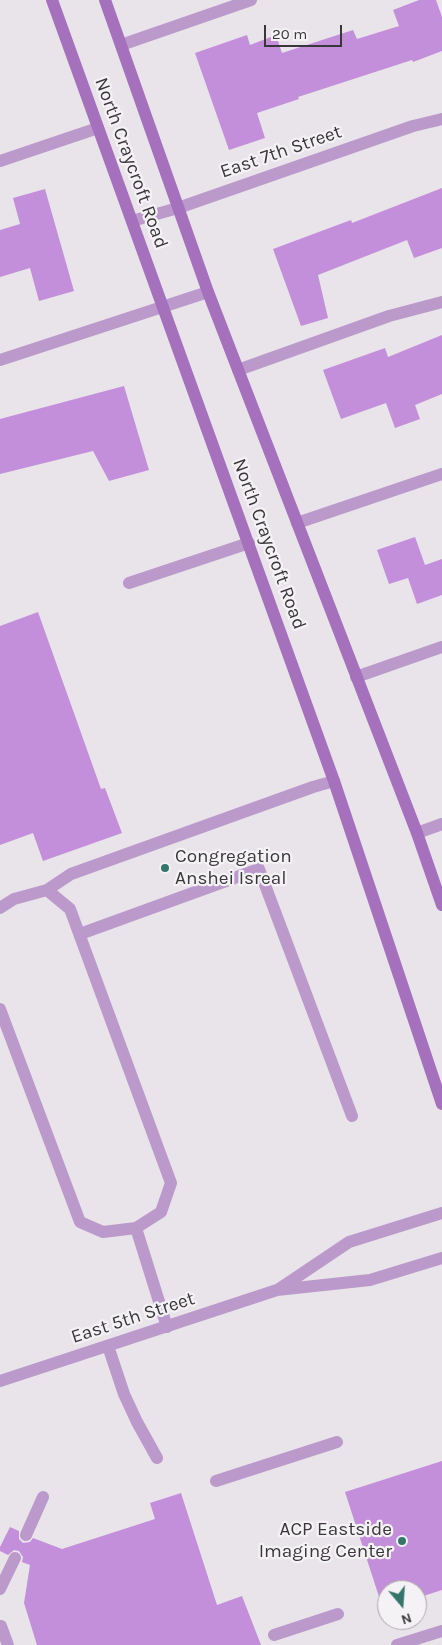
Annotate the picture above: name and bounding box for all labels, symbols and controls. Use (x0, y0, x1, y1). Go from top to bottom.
scale bar (267, 15, 344, 47)
text: 20 m (272, 25, 307, 43)
street label: North Craycroft Road (89, 74, 173, 252)
street label: East 7th Street (217, 121, 345, 183)
street label: North Craycroft Road (227, 455, 311, 633)
place label: Congregation Anshei Isreal (175, 846, 292, 890)
marker: Congregation Anshei Isreal (159, 862, 171, 874)
street label: East 5th Street (68, 1287, 198, 1349)
place label: ACP Eastside Imaging Center (259, 1519, 392, 1563)
marker: ACP Eastside Imaging Center (396, 1535, 408, 1547)
north arrow (377, 1580, 427, 1630)
text: N (399, 1609, 414, 1628)

